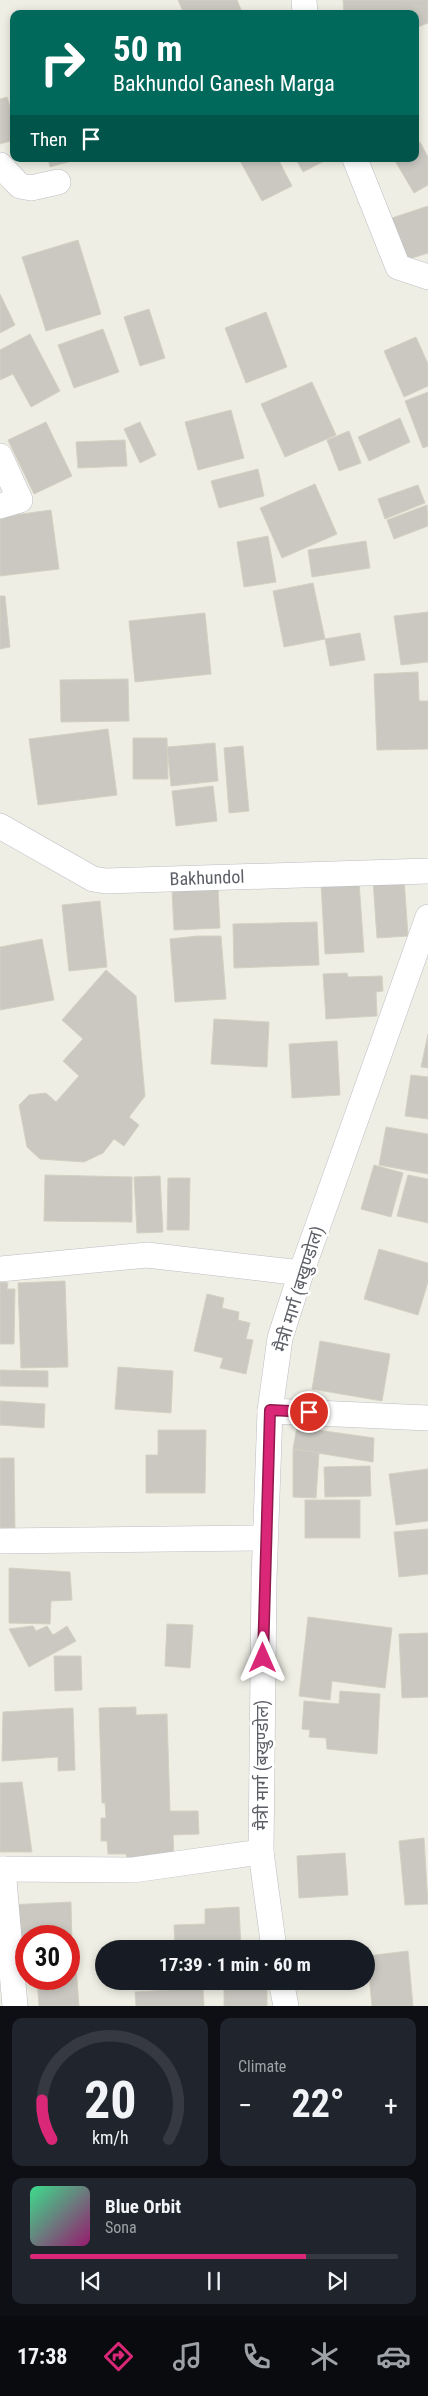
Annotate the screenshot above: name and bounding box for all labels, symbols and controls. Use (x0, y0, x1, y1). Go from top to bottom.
text: 50 m (113, 29, 182, 70)
icon: right (30, 30, 95, 95)
text: Bakhundol Ganesh Marga (113, 71, 335, 96)
icon: arrive (77, 125, 105, 153)
text: Then (30, 128, 67, 151)
street label: Bakhundol (169, 866, 245, 889)
street label: मैत्री मार्ग (बखुण्डोल) (269, 1223, 330, 1355)
pin (288, 1391, 330, 1433)
icon: arrive (295, 1398, 323, 1426)
position arrow (236, 1631, 288, 1683)
street label: मैत्री मार्ग (बखुण्डोल) (251, 1700, 274, 1830)
speed limit sign: 30 (15, 1925, 80, 1990)
text: 17:39 · 1 min · 60 m (159, 1953, 311, 1976)
text: Climate (238, 2057, 286, 2076)
text: 20 (84, 2070, 136, 2131)
text: 22° (291, 2082, 345, 2126)
text: − (238, 2089, 252, 2122)
text: + (384, 2089, 398, 2122)
text: km/h (92, 2127, 128, 2148)
text: Blue Orbit (105, 2195, 181, 2218)
text: Sona (105, 2218, 137, 2237)
icon: previous (77, 2267, 105, 2295)
icon: pause (200, 2267, 228, 2295)
icon: next (323, 2267, 351, 2295)
icon: directions (101, 2339, 136, 2374)
icon: music (170, 2339, 205, 2374)
icon: phone (239, 2339, 274, 2374)
icon: climate (307, 2339, 342, 2374)
icon: car (376, 2339, 411, 2374)
text: 17:38 (17, 2344, 67, 2369)

